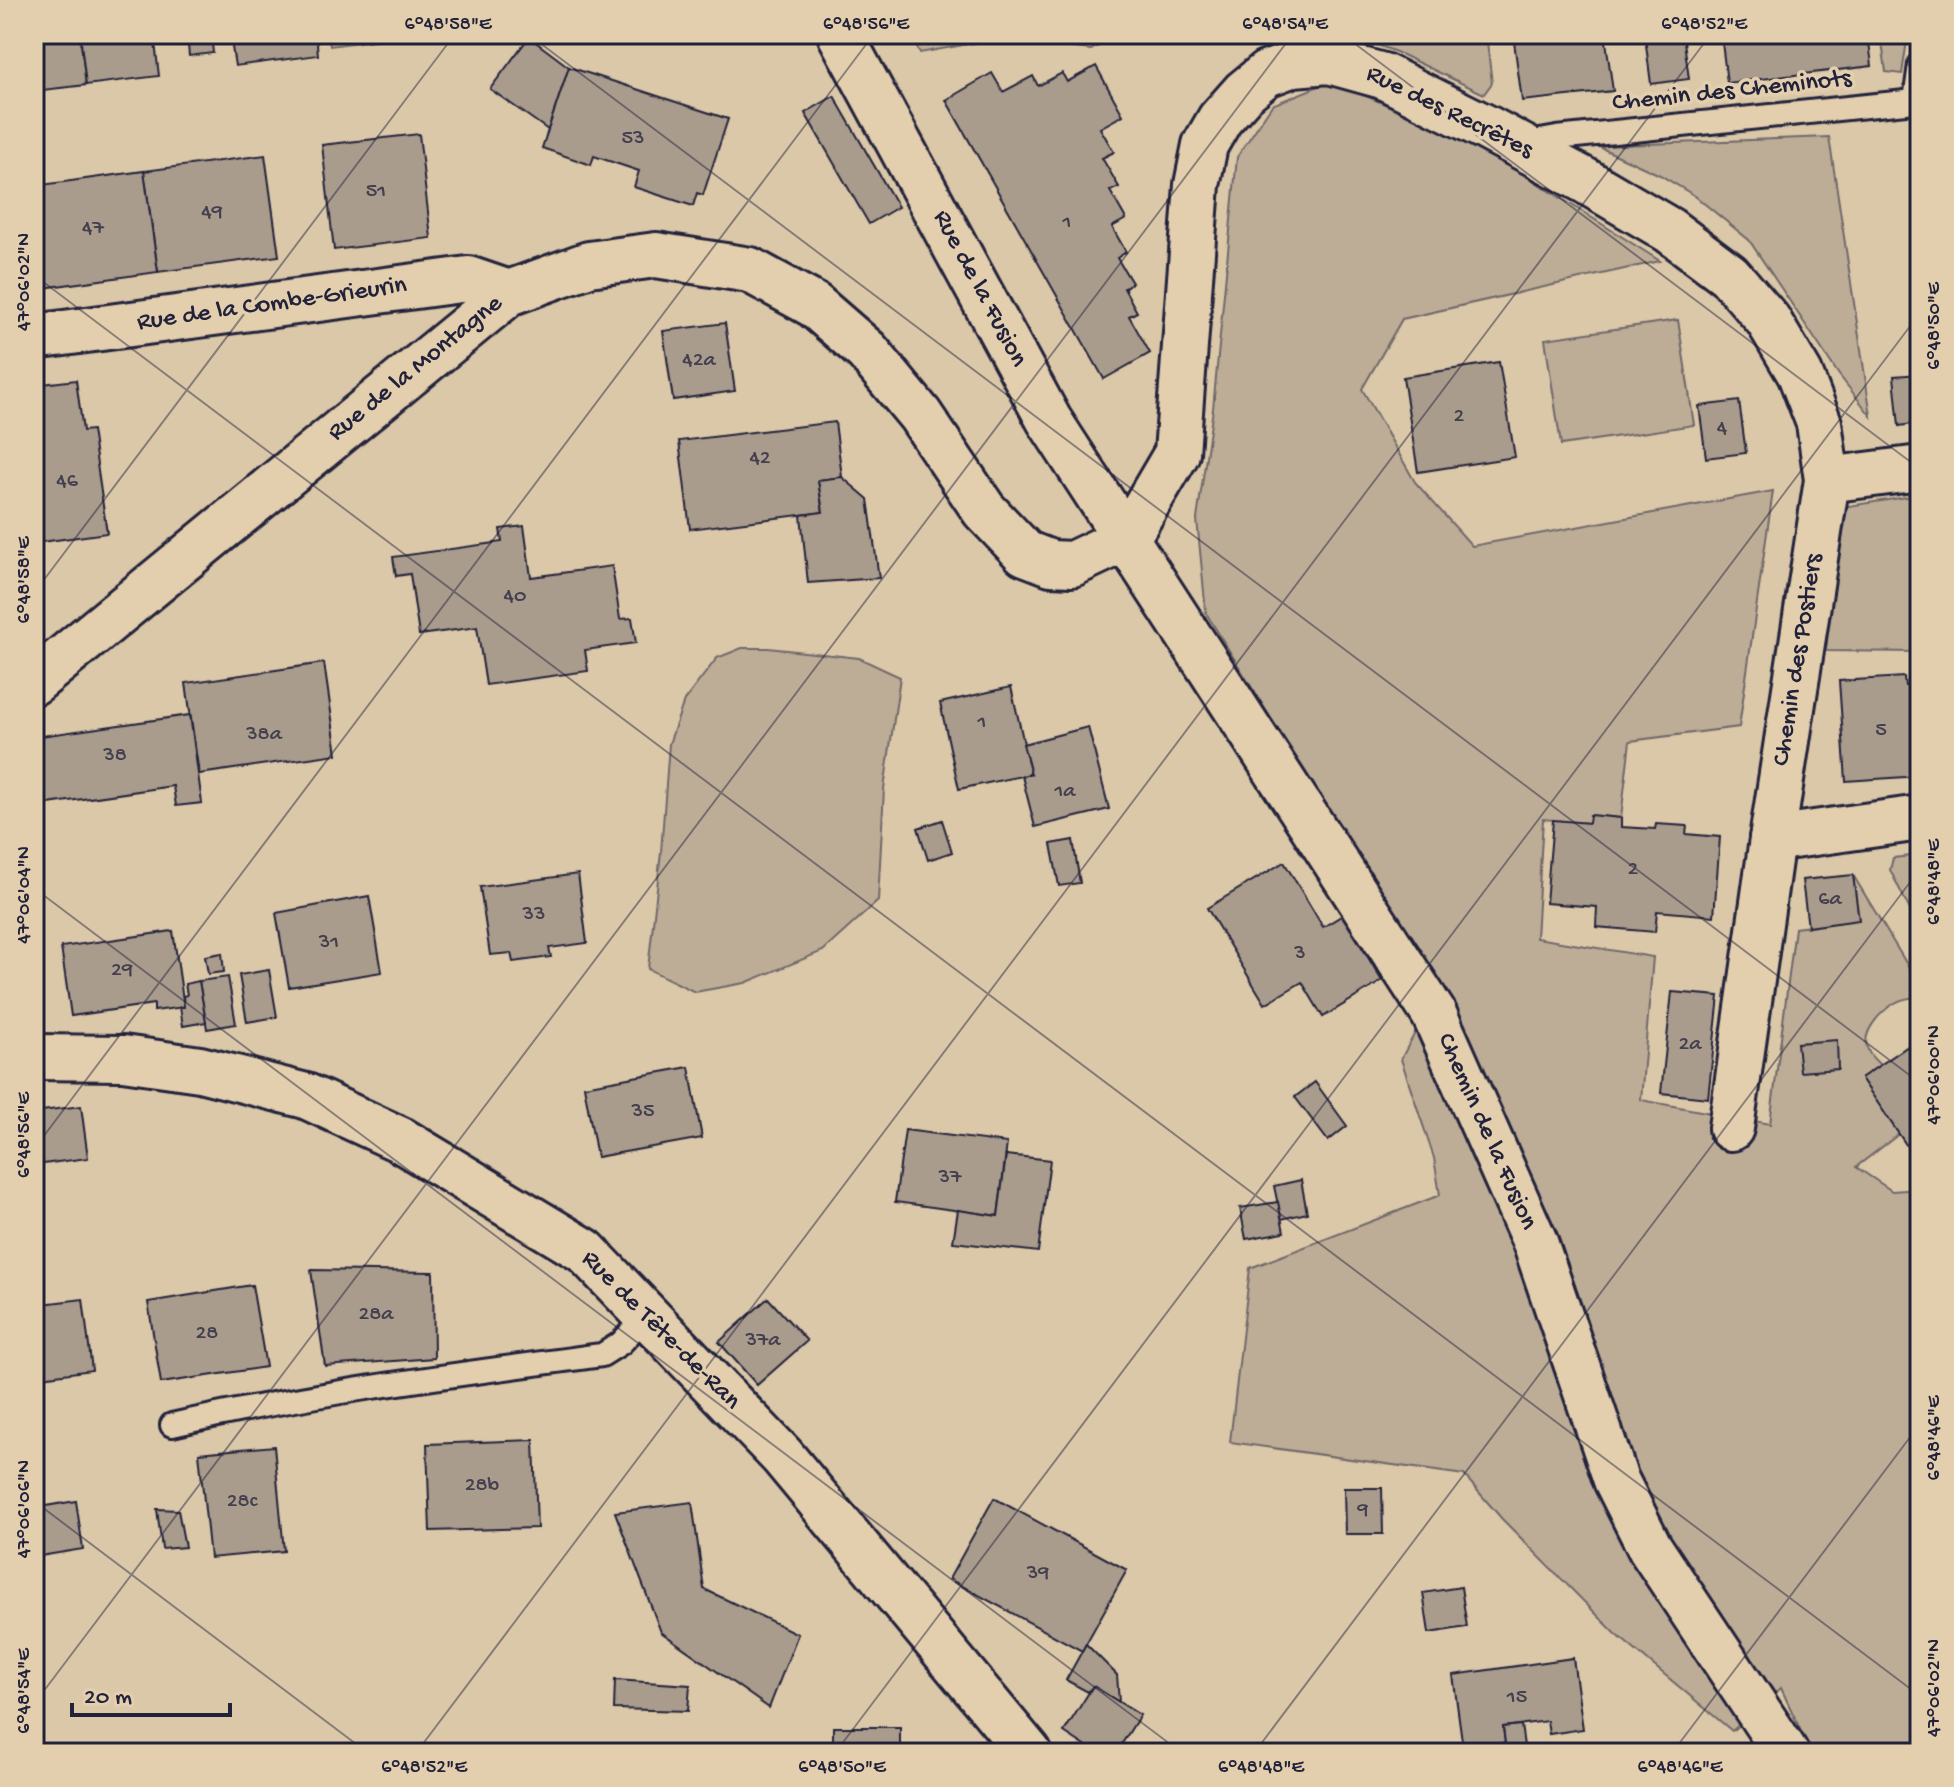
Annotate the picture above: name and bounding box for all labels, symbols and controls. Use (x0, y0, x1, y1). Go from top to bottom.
text: 6°48'58"E (405, 14, 493, 37)
text: 6°48'56"E (823, 14, 911, 37)
text: 6°48'54"E (1242, 14, 1329, 37)
text: 6°48'52"E (1661, 14, 1748, 37)
street label: Rue des Recrêtes (1360, 59, 1539, 167)
street label: Chemin des Cheminots (1611, 64, 1854, 120)
house number: 53 (622, 126, 645, 152)
house number: 51 (366, 179, 386, 205)
house number: 49 (201, 200, 223, 226)
street label: Rue de la Fusion (925, 205, 1034, 373)
house number: 1 (1062, 210, 1071, 236)
house number: 47 (82, 216, 104, 242)
text: 47°06'02"N (14, 233, 37, 331)
street label: Rue de la Combe-Grieurin (135, 271, 409, 339)
text: 6°48'50"E (1924, 281, 1947, 370)
street label: Rue de la Montagne (322, 289, 510, 449)
house number: 42a (682, 348, 716, 374)
house number: 2 (1454, 404, 1465, 430)
house number: 4 (1717, 416, 1728, 442)
house number: 42 (749, 446, 771, 472)
house number: 46 (56, 469, 79, 495)
text: 6°48'58"E (14, 535, 37, 623)
street label: Chemin des Postiers (1767, 550, 1831, 768)
house number: 40 (504, 584, 526, 610)
house number: 1 (977, 710, 986, 736)
house number: 5 (1875, 718, 1887, 744)
house number: 38a (245, 722, 283, 748)
house number: 38 (102, 743, 127, 769)
house number: 1a (1053, 779, 1076, 805)
text: 6°48'48"E (1924, 838, 1947, 925)
text: 47°06'04"N (14, 846, 37, 944)
house number: 2 (1628, 857, 1639, 883)
house number: 6a (1818, 887, 1842, 913)
house number: 33 (522, 902, 545, 928)
house number: 31 (318, 930, 339, 956)
house number: 3 (1293, 941, 1306, 967)
house number: 29 (111, 958, 133, 984)
text: 47°06'00"N (1924, 1025, 1947, 1125)
street label: Chemin de la Fusion (1429, 1029, 1543, 1236)
house number: 2a (1679, 1032, 1702, 1058)
text: 6°48'56"E (14, 1090, 37, 1178)
house number: 35 (631, 1099, 655, 1125)
house number: 37 (938, 1165, 962, 1191)
street label: Rue de Tête-de-Ran (574, 1245, 747, 1418)
house number: 28a (358, 1302, 394, 1328)
house number: 28 (196, 1321, 218, 1347)
house number: 37a (744, 1328, 781, 1354)
text: 6°48'46"E (1924, 1394, 1947, 1481)
text: 47°06'06"N (14, 1460, 37, 1558)
house number: 28b (465, 1473, 500, 1499)
house number: 28c (227, 1489, 259, 1515)
house number: 9 (1356, 1498, 1369, 1524)
house number: 39 (1026, 1561, 1049, 1587)
text: 47°06'02"N (1924, 1639, 1947, 1737)
text: 6°48'54"E (14, 1647, 37, 1734)
scale bar (72, 1667, 230, 1717)
text: 20 m (84, 1684, 132, 1713)
house number: 15 (1506, 1685, 1527, 1711)
text: 6°48'52"E (381, 1757, 468, 1780)
text: 6°48'50"E (798, 1757, 887, 1780)
text: 6°48'48"E (1218, 1757, 1305, 1780)
text: 6°48'46"E (1638, 1757, 1724, 1780)

